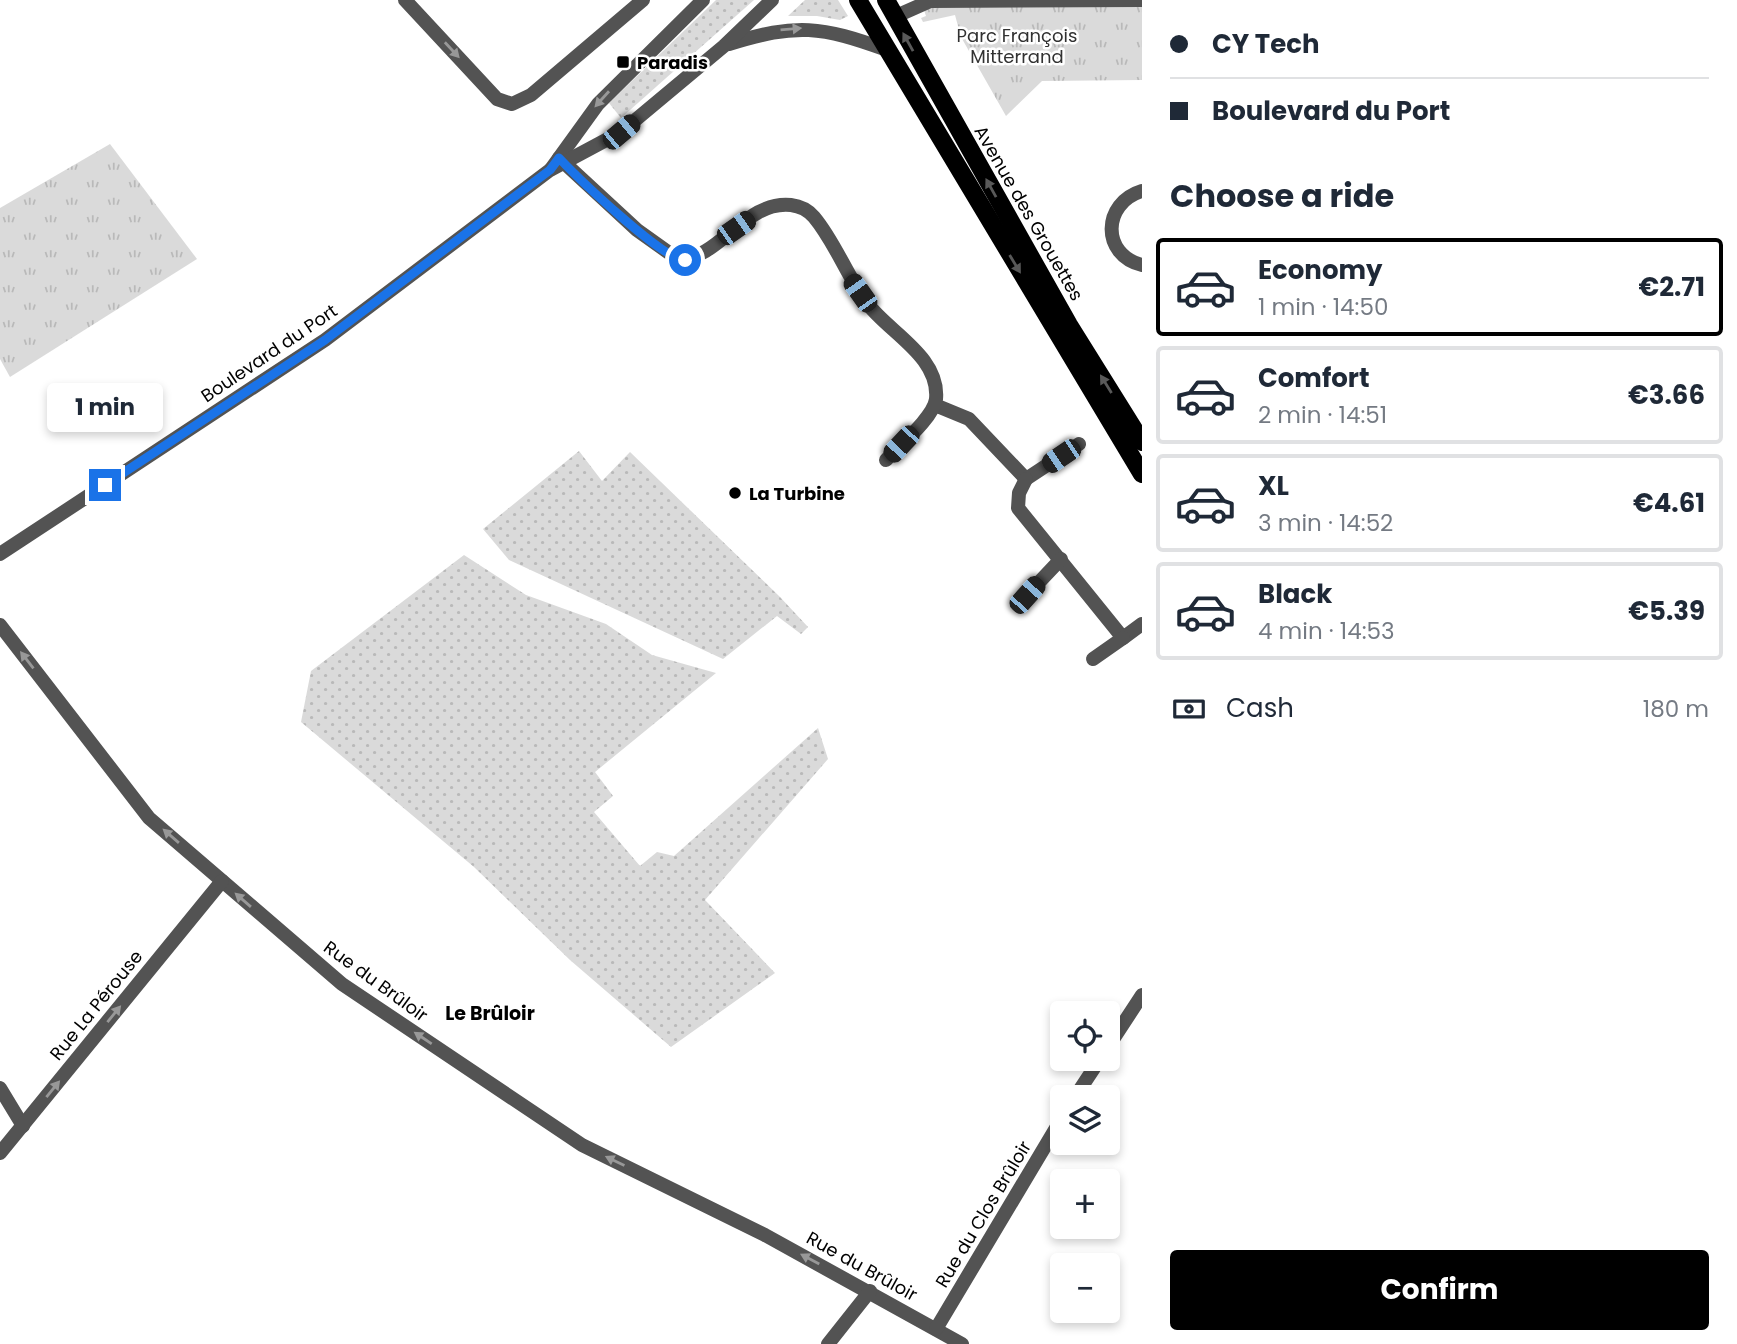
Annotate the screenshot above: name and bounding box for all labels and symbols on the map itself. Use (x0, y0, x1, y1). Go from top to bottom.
one-way arrow (780, 23, 802, 34)
park label: Parc François Mitterrand (957, 23, 1077, 69)
one-way arrow (902, 32, 914, 51)
one-way arrow (443, 41, 459, 58)
place label: Paradis (637, 50, 708, 75)
marker: Paradis (615, 54, 631, 70)
one-way arrow (595, 91, 610, 108)
car (599, 110, 644, 154)
street label: Avenue des Grouettes (969, 121, 1089, 305)
one-way arrow (985, 179, 997, 198)
car (713, 207, 760, 249)
route start (669, 244, 701, 276)
one-way arrow (1009, 254, 1021, 273)
car (840, 270, 881, 316)
street label: Boulevard du Port (196, 298, 342, 408)
one-way arrow (1100, 375, 1113, 394)
callout: 1 min (47, 384, 163, 433)
car (879, 421, 924, 467)
car (1038, 436, 1085, 476)
route end (89, 469, 121, 501)
place label: La Turbine (749, 481, 845, 506)
marker: La Turbine (727, 485, 743, 501)
car (1006, 572, 1049, 618)
one-way arrow (20, 652, 35, 670)
one-way arrow (162, 829, 179, 844)
one-way arrow (235, 893, 252, 908)
street label: Rue du Brûloir (319, 935, 433, 1028)
street label: Rue La Pérouse (44, 945, 148, 1065)
district label: Le Brûloir (445, 1000, 535, 1027)
one-way arrow (107, 1005, 122, 1023)
one-way arrow (413, 1032, 433, 1045)
one-way arrow (45, 1081, 60, 1099)
street label: Rue du Clos Brûloir (929, 1136, 1037, 1292)
one-way arrow (605, 1155, 625, 1166)
street label: Rue du Brûloir (802, 1225, 922, 1307)
one-way arrow (800, 1253, 820, 1265)

